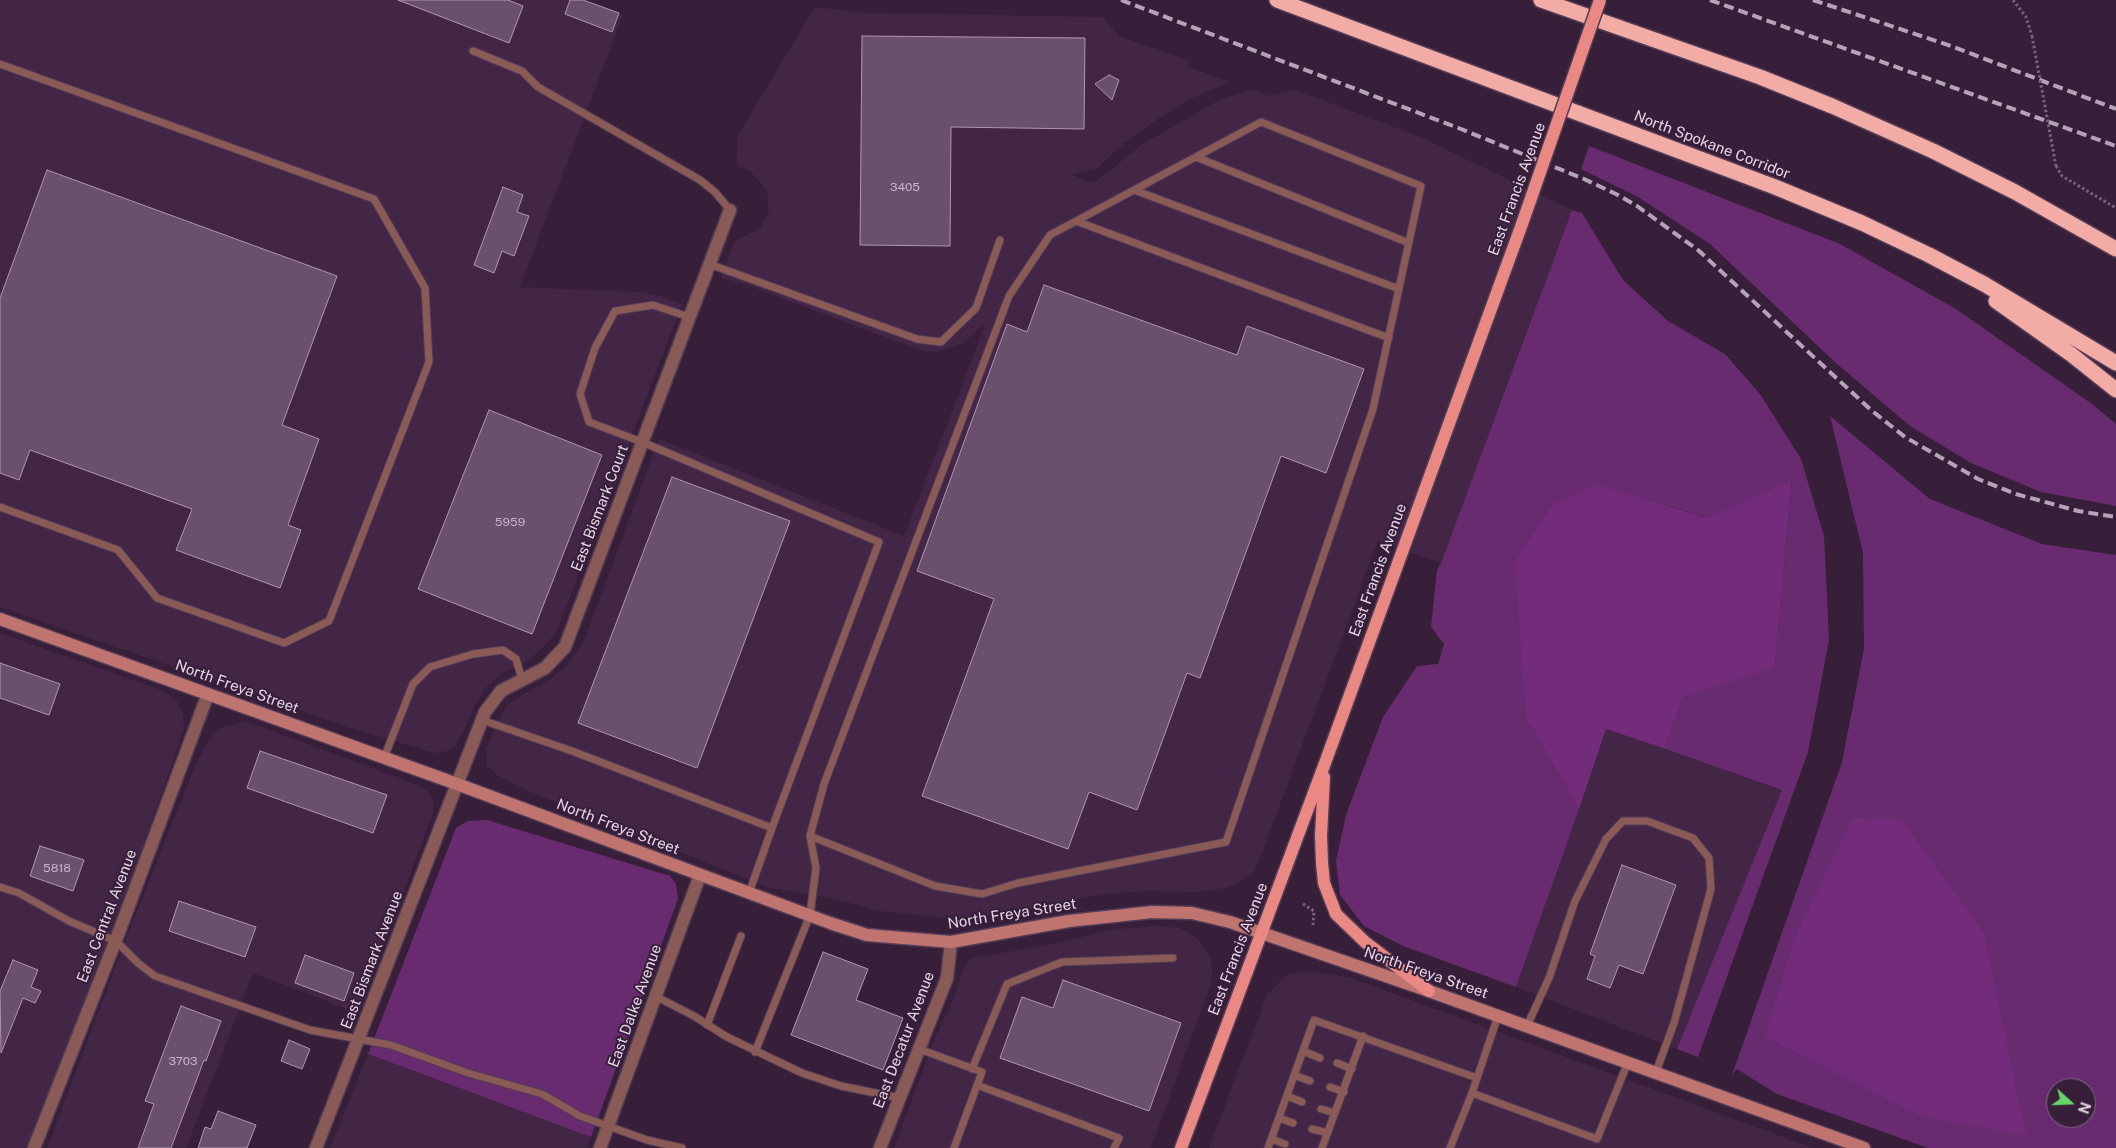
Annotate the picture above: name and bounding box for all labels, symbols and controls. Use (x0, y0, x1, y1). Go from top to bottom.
street label: North Spokane Corridor (1631, 107, 1793, 183)
street label: East Francis Avenue (1485, 120, 1549, 258)
house number: 3405 (890, 180, 920, 194)
street label: East Bismark Court (568, 442, 632, 574)
street label: East Francis Avenue (1346, 501, 1410, 639)
house number: 5959 (495, 515, 525, 529)
street label: North Freya Street (173, 656, 301, 718)
street label: North Freya Street (554, 795, 682, 859)
street label: East Central Avenue (73, 847, 141, 985)
house number: 5818 (43, 861, 71, 875)
street label: East Francis Avenue (1204, 880, 1272, 1018)
street label: East Bismark Avenue (337, 888, 407, 1032)
street label: North Freya Street (946, 895, 1078, 933)
street label: East Dalke Avenue (604, 942, 666, 1070)
street label: North Freya Street (1362, 943, 1490, 1003)
street label: East Decatur Avenue (870, 969, 938, 1111)
house number: 3703 (168, 1054, 198, 1068)
north arrow (2046, 1078, 2096, 1128)
text: N (2075, 1100, 2094, 1116)

